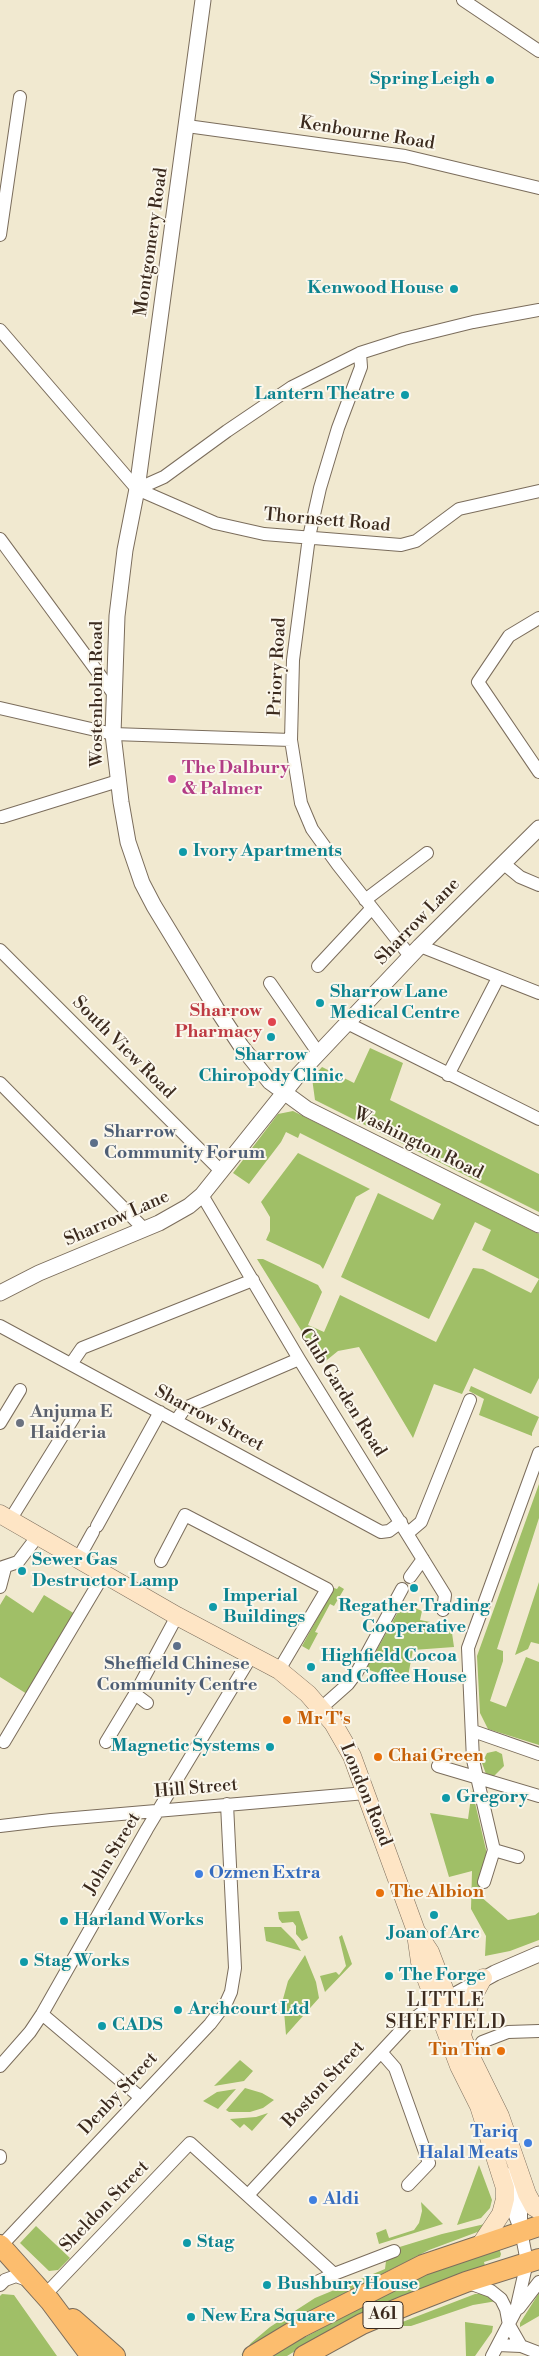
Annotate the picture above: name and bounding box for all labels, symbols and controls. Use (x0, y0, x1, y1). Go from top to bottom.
place label: Spring Leigh (370, 69, 480, 91)
marker: Spring Leigh (484, 74, 496, 86)
street label: Kenbourne Road (298, 113, 436, 155)
street label: Montgomery Road (131, 166, 173, 318)
place label: Kenwood House (307, 278, 444, 300)
marker: Kenwood House (448, 283, 460, 295)
place label: Lantern Theatre (255, 384, 395, 406)
marker: Lantern Theatre (399, 389, 411, 401)
street label: Thornsett Road (263, 505, 391, 537)
street label: Priory Road (265, 617, 291, 717)
street label: Wostenholm Road (87, 621, 109, 767)
place label: The Dalbury & Palmer (182, 758, 290, 801)
marker: The Dalbury & Palmer (166, 773, 178, 785)
place label: Ivory Apartments (193, 841, 342, 863)
marker: Ivory Apartments (177, 846, 189, 858)
street label: Sharrow Lane (371, 874, 465, 970)
place label: Sharrow Lane Medical Centre (330, 982, 460, 1024)
street label: South View Road (67, 992, 179, 1104)
marker: Sharrow Lane Medical Centre (314, 997, 326, 1009)
place label: Sharrow Pharmacy (175, 1001, 262, 1044)
marker: Sharrow Pharmacy (266, 1016, 278, 1028)
marker: Sharrow Chiropody Clinic (265, 1031, 277, 1043)
place label: Sharrow Chiropody Clinic (198, 1045, 344, 1088)
street label: Washington Road (350, 1103, 486, 1185)
place label: Sharrow Community Forum (104, 1122, 265, 1164)
marker: Sharrow Community Forum (88, 1137, 100, 1149)
street label: Sharrow Lane (61, 1186, 173, 1252)
street label: Club Garden Road (294, 1325, 390, 1461)
street label: Sharrow Street (151, 1381, 267, 1457)
place label: Anjuma E Haideria (30, 1402, 112, 1445)
marker: Anjuma E Haideria (14, 1417, 26, 1429)
place label: Sewer Gas Destructor Lamp (32, 1550, 179, 1592)
marker: Sewer Gas Destructor Lamp (16, 1565, 28, 1577)
marker: Regather Trading Cooperative (408, 1582, 420, 1594)
place label: Imperial Buildings (223, 1586, 305, 1628)
place label: Regather Trading Cooperative (338, 1596, 490, 1638)
marker: Imperial Buildings (207, 1601, 219, 1613)
marker: Sheffield Chinese Community Centre (171, 1640, 183, 1652)
place label: Highfield Cocoa and Coffee House (321, 1646, 467, 1688)
place label: Sheffield Chinese Community Centre (97, 1654, 257, 1696)
marker: Highfield Cocoa and Coffee House (305, 1661, 317, 1673)
place label: Mr T's (297, 1709, 351, 1731)
marker: Mr T's (281, 1714, 293, 1726)
place label: Magnetic Systems (111, 1736, 260, 1758)
street label: London Road (335, 1740, 395, 1850)
marker: Magnetic Systems (264, 1741, 276, 1753)
place label: Chai Green (388, 1746, 484, 1768)
marker: Chai Green (372, 1751, 384, 1763)
street label: Hill Street (153, 1775, 239, 1803)
place label: Gregory (456, 1787, 528, 1809)
marker: Gregory (440, 1792, 452, 1804)
street label: John Street (80, 1809, 146, 1899)
place label: Ozmen Extra (209, 1863, 320, 1885)
marker: Ozmen Extra (193, 1868, 205, 1880)
place label: The Albion (390, 1882, 484, 1904)
marker: The Albion (374, 1887, 386, 1899)
marker: Joan of Arc (428, 1909, 440, 1921)
place label: Harland Works (74, 1910, 204, 1932)
marker: Harland Works (58, 1915, 70, 1927)
place label: Joan of Arc (388, 1923, 480, 1945)
place label: Stag Works (34, 1951, 130, 1973)
marker: Stag Works (18, 1956, 30, 1968)
place label: The Forge (399, 1965, 486, 1987)
marker: The Forge (383, 1970, 395, 1982)
district label: LITTLE SHEFFIELD (384, 1990, 508, 2034)
place label: Archcourt Ltd (188, 1999, 310, 2021)
marker: Archcourt Ltd (172, 2004, 184, 2016)
place label: CADS (112, 2015, 163, 2037)
marker: CADS (96, 2020, 108, 2032)
street label: Boston Street (278, 2037, 370, 2133)
place label: Tin Tin (428, 2040, 491, 2062)
marker: Tin Tin (495, 2045, 507, 2057)
street label: Denby Street (75, 2048, 163, 2140)
place label: Tariq Halal Meats (419, 2122, 518, 2164)
marker: Tariq Halal Meats (522, 2137, 534, 2149)
street label: Sheldon Street (56, 2157, 154, 2257)
place label: Aldi (323, 2189, 359, 2211)
marker: Aldi (307, 2194, 319, 2206)
place label: Stag (197, 2232, 234, 2254)
marker: Stag (181, 2237, 193, 2249)
place label: Bushbury House (277, 2274, 418, 2296)
marker: Bushbury House (261, 2279, 273, 2291)
road number: A61 (363, 2302, 403, 2328)
place label: New Era Square (201, 2306, 335, 2328)
marker: New Era Square (185, 2311, 197, 2323)

